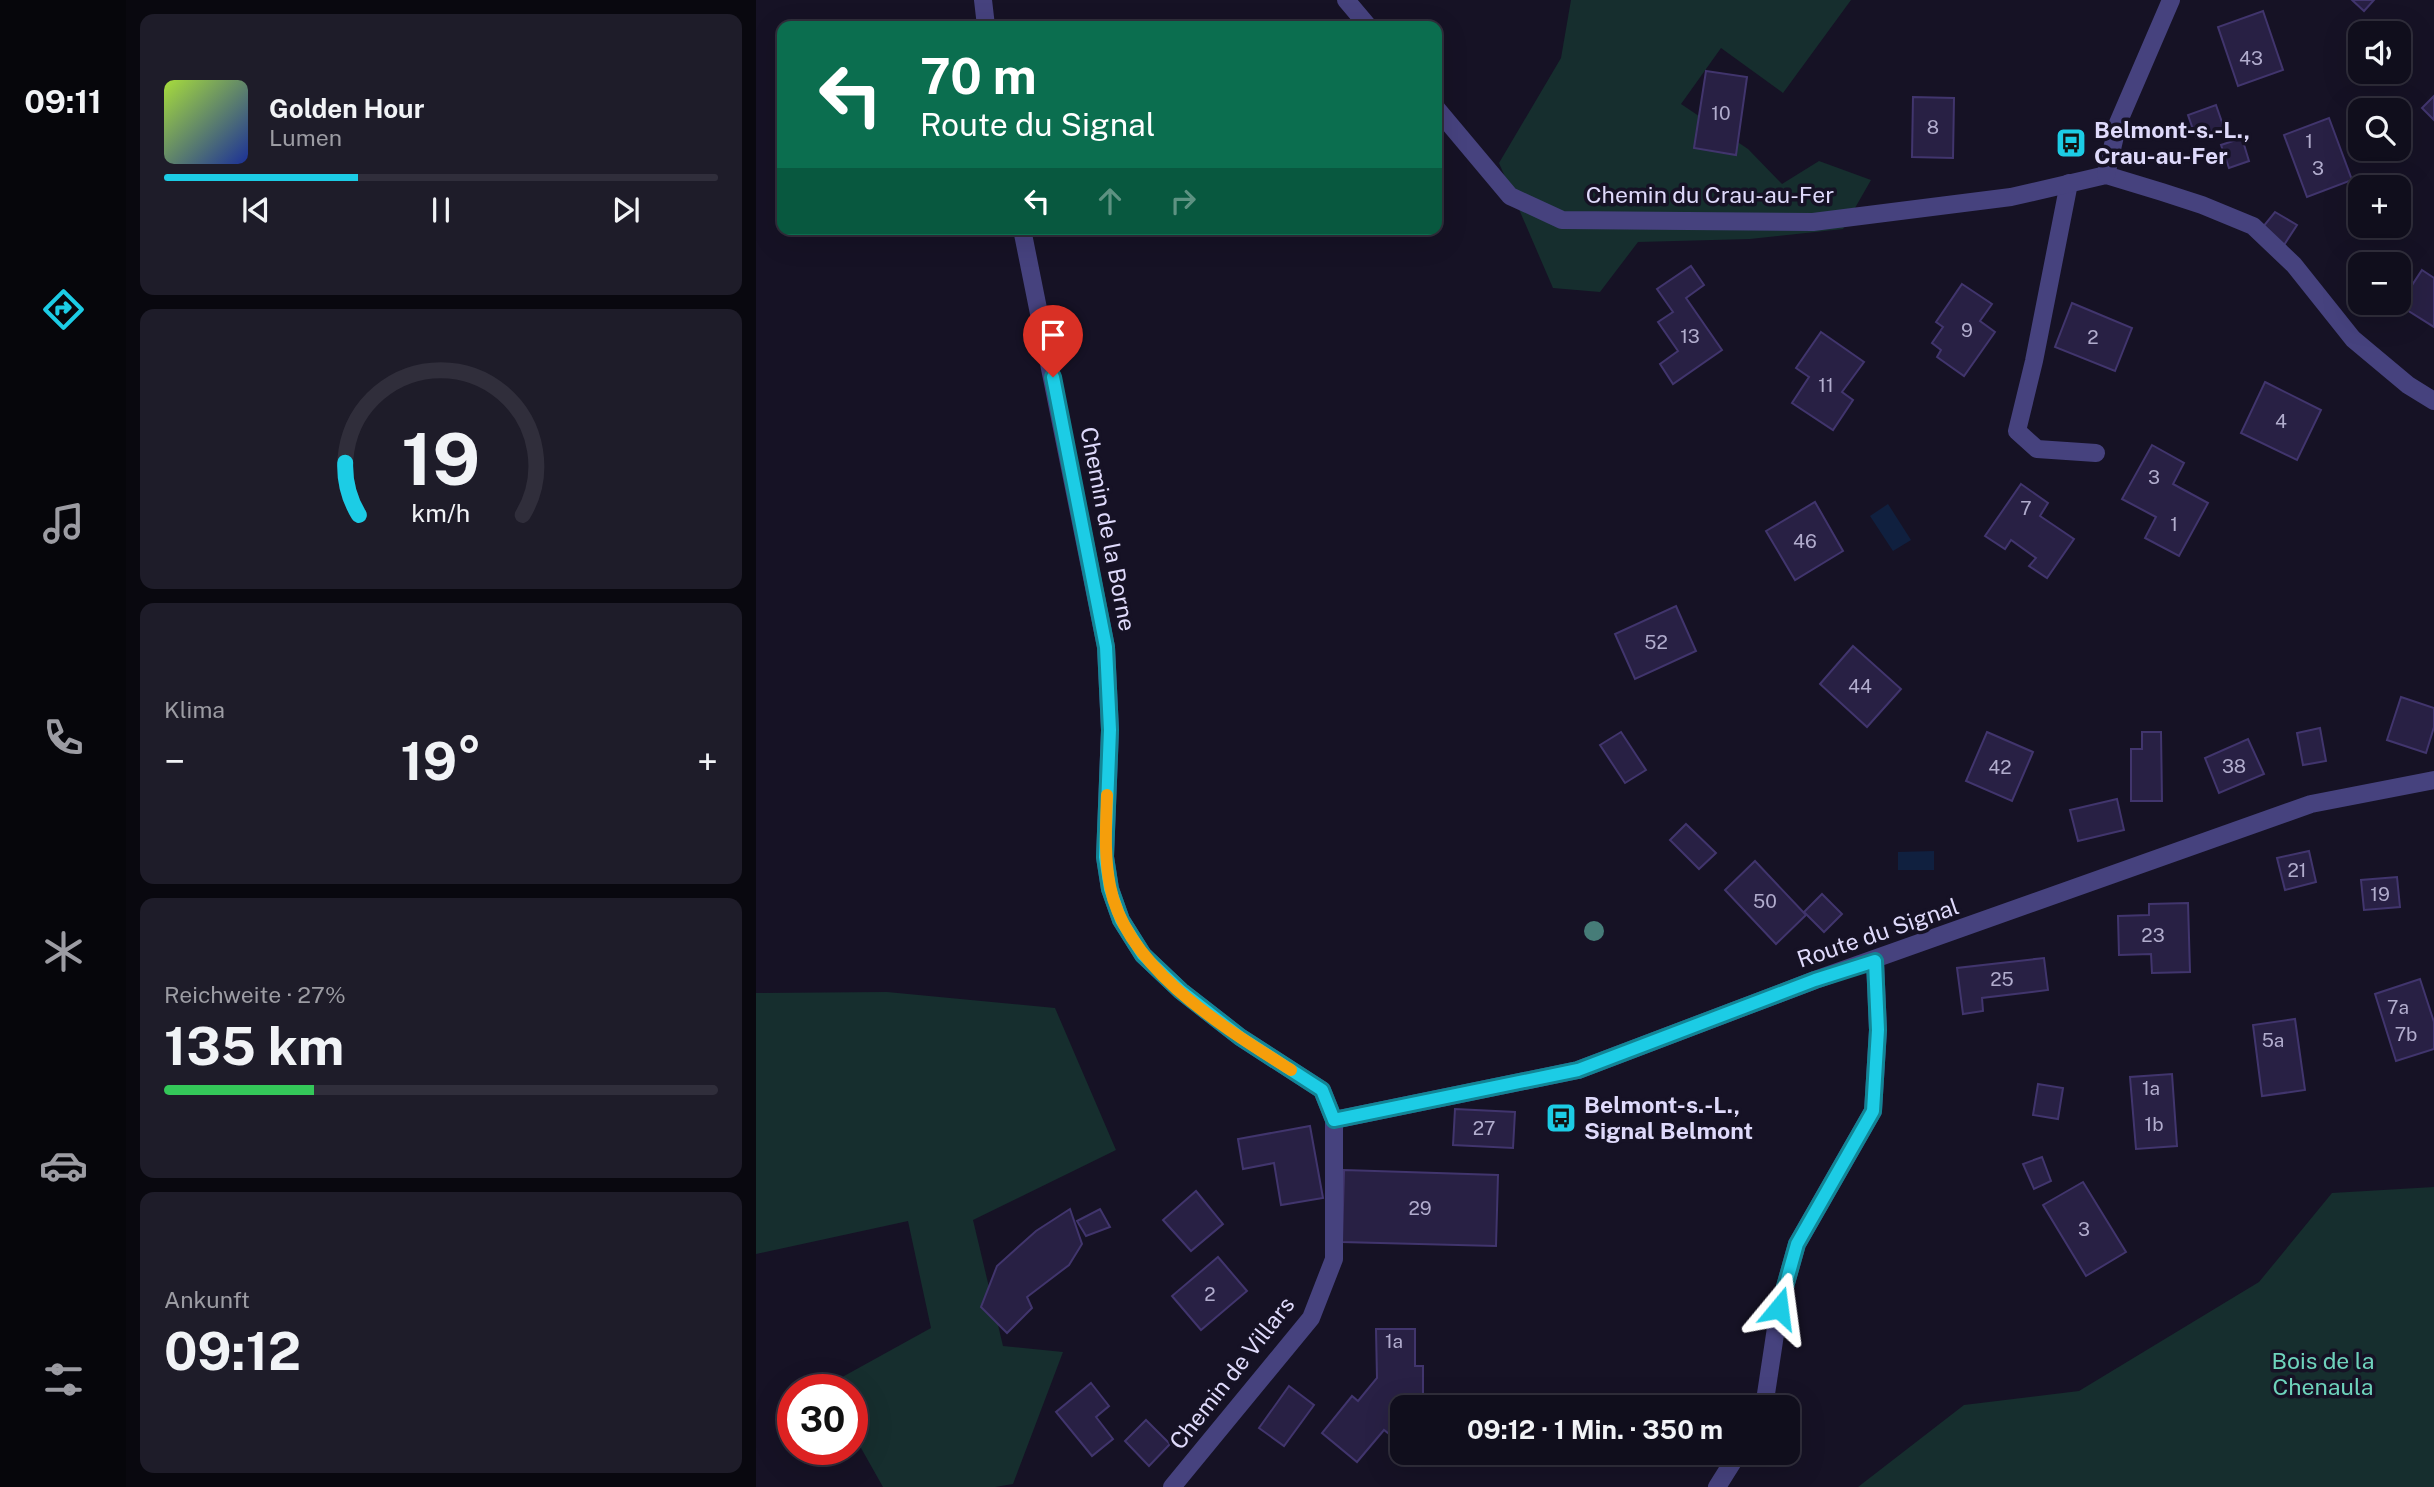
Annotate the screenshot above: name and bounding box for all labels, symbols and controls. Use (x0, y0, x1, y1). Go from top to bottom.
map controls (2348, 21, 2411, 315)
button: sound (2348, 21, 2411, 84)
text: 70 m (920, 47, 1037, 105)
house number: 43 (2239, 47, 2263, 69)
icon: left (805, 49, 896, 140)
text: 09:11 (24, 83, 102, 120)
text: Golden Hour (269, 93, 424, 124)
button: search (2348, 98, 2411, 161)
house number: 10 (1711, 102, 1731, 124)
text: Route du Signal (920, 106, 1156, 143)
house number: 8 (1927, 116, 1939, 138)
place label: Belmont-s.-L., Crau-au-Fer (2094, 116, 2250, 169)
text: Lumen (269, 124, 342, 151)
bus stop icon: Belmont-s.-L., Crau-au-Fer (2054, 126, 2088, 160)
house number: 1 (2305, 130, 2313, 152)
house number: 3 (2312, 157, 2324, 179)
button: + (2348, 175, 2411, 238)
street label: Chemin du Crau-au-Fer (1586, 181, 1834, 208)
icon: left (1018, 182, 1056, 220)
icon: ahead (1091, 182, 1129, 220)
icon: right (1164, 182, 1202, 220)
icon: previous (237, 191, 275, 229)
icon: pause (422, 191, 460, 229)
icon: next (607, 191, 645, 229)
button: − (2348, 252, 2411, 315)
icon: directions (39, 285, 88, 334)
pin (1023, 305, 1083, 377)
icon: arrive (1034, 316, 1072, 354)
house number: 9 (1961, 319, 1973, 341)
house number: 13 (1680, 325, 1700, 347)
house number: 2 (2087, 326, 2099, 348)
house number: 11 (1818, 374, 1834, 396)
house number: 4 (2275, 410, 2287, 432)
text: 19 (401, 416, 481, 501)
street label: Chemin de la Borne (1075, 424, 1142, 633)
house number: 3 (2148, 466, 2160, 488)
house number: 7 (2020, 497, 2032, 519)
text: km/h (412, 498, 470, 528)
icon: music (39, 499, 88, 548)
house number: 1 (2170, 513, 2178, 535)
house number: 46 (1793, 530, 1817, 552)
house number: 52 (1644, 631, 1668, 653)
house number: 44 (1848, 675, 1872, 697)
text: Klima (164, 696, 225, 723)
icon: phone (39, 713, 88, 762)
text: 19° (400, 731, 482, 792)
text: − (164, 739, 185, 784)
text: + (697, 739, 718, 784)
house number: 38 (2222, 755, 2246, 777)
house number: 42 (1988, 756, 2012, 778)
house number: 21 (2287, 859, 2307, 881)
house number: 19 (2370, 883, 2390, 905)
house number: 50 (1753, 890, 1777, 912)
street label: Route du Signal (1793, 892, 1962, 973)
house number: 23 (2141, 924, 2165, 946)
icon: climate (39, 927, 88, 976)
house number: 25 (1990, 968, 2014, 990)
text: Reichweite · 27% (164, 981, 346, 1008)
house number: 7a (2387, 996, 2409, 1018)
text: 135 km (164, 1016, 344, 1077)
house number: 7b (2395, 1023, 2417, 1045)
house number: 5a (2262, 1029, 2284, 1051)
house number: 1a (2142, 1077, 2160, 1099)
place label: Belmont-s.-L., Signal Belmont (1584, 1091, 1753, 1144)
bus stop icon: Belmont-s.-L., Signal Belmont (1544, 1101, 1578, 1135)
house number: 1b (2144, 1113, 2164, 1135)
house number: 27 (1473, 1117, 1495, 1139)
icon: car (39, 1141, 88, 1190)
house number: 29 (1408, 1197, 1432, 1219)
house number: 3 (2078, 1218, 2090, 1240)
position arrow (1742, 1271, 1816, 1345)
house number: 2 (1204, 1283, 1216, 1305)
text: Ankunft (164, 1286, 250, 1313)
street label: Chemin de Villars (1164, 1291, 1300, 1454)
text: 09:12 (164, 1321, 301, 1382)
house number: 1a (1385, 1330, 1403, 1352)
park label: Bois de la Chenaula (2272, 1347, 2374, 1400)
icon: filters (39, 1355, 88, 1404)
speed limit sign: 30 (777, 1374, 868, 1465)
text: 09:12 · 1 Min. · 350 m (1467, 1414, 1723, 1445)

